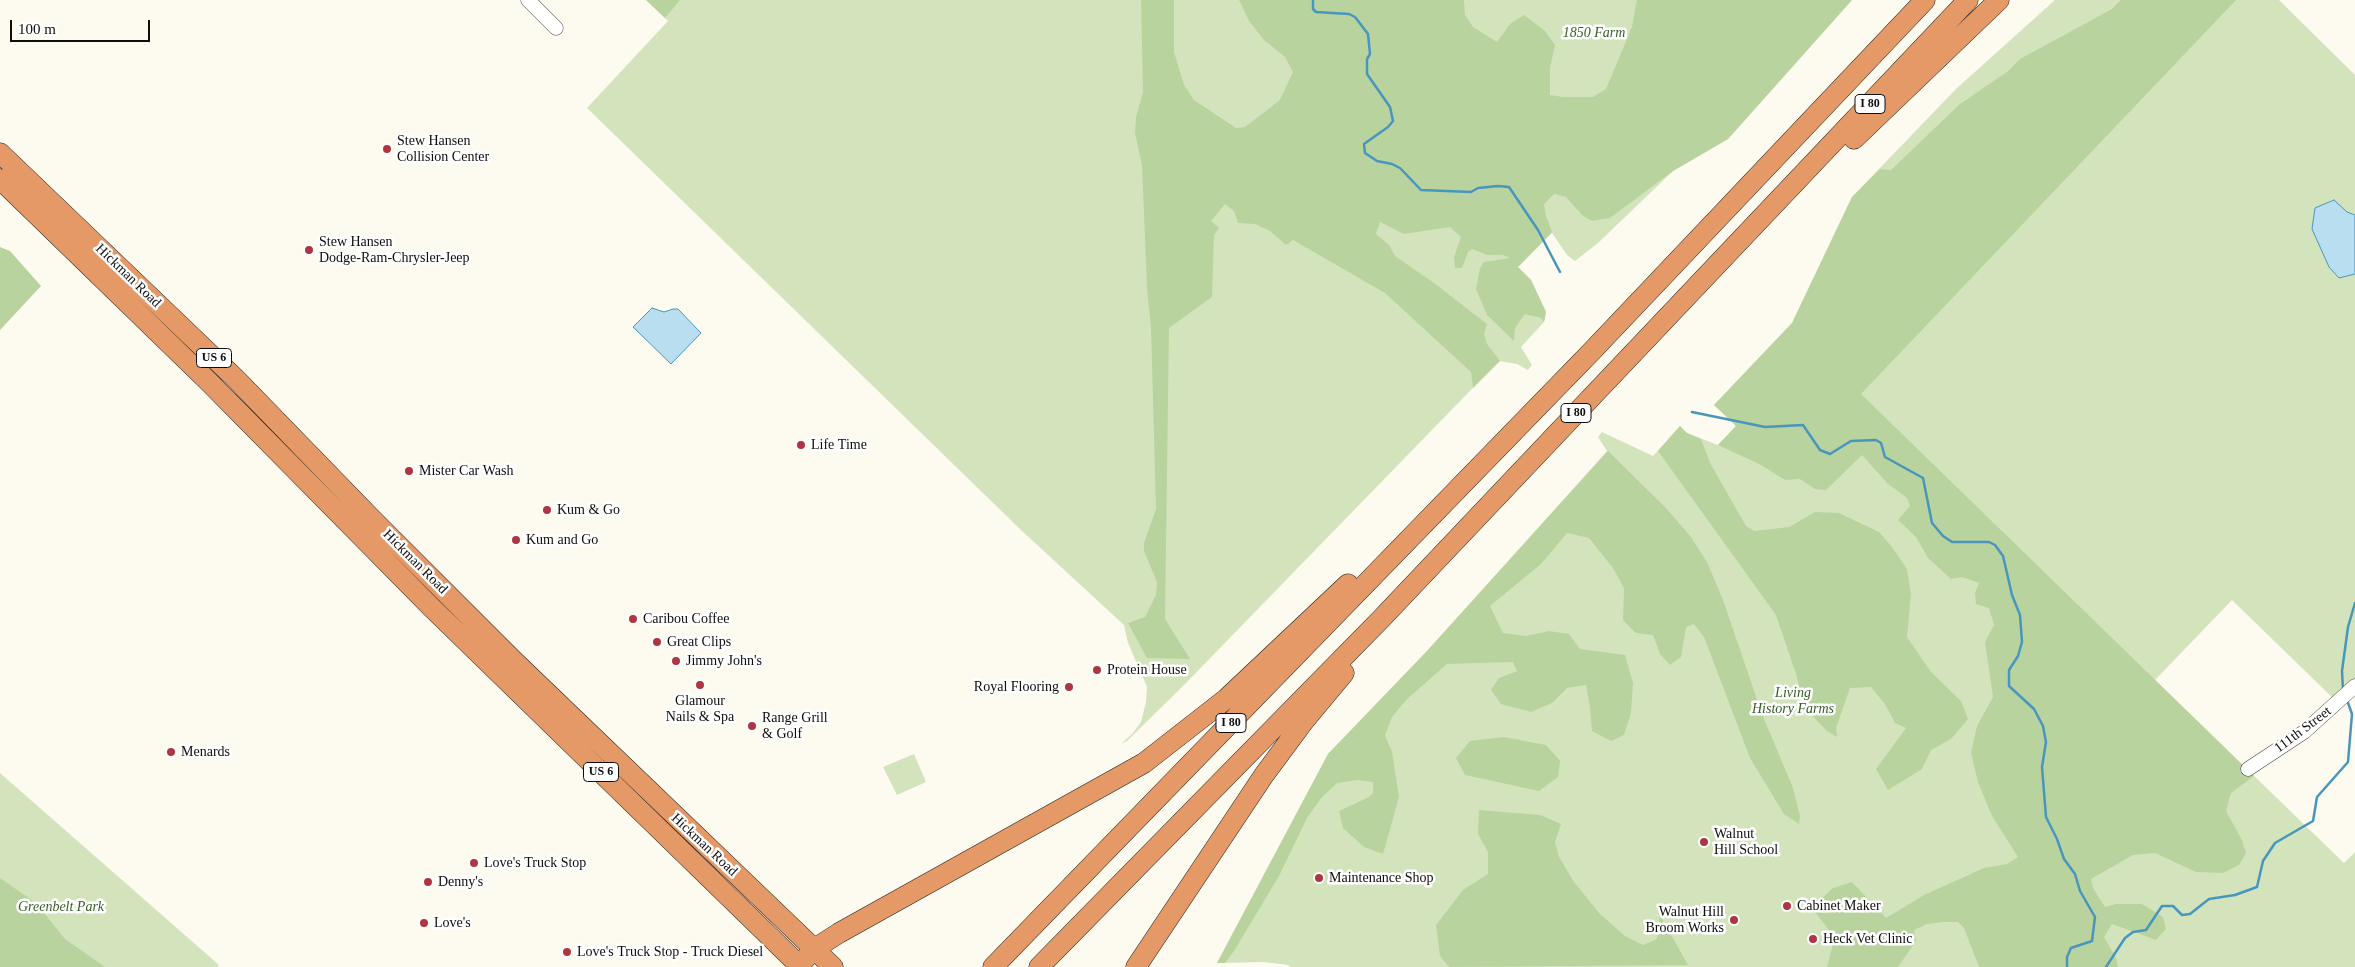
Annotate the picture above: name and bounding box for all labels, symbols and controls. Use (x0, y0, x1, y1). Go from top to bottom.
scale bar (12, 10, 152, 42)
text: 100 m (18, 21, 56, 37)
park label: 1850 Farm (1563, 25, 1625, 41)
road number: I 80 (1855, 95, 1885, 114)
place label: Stew Hansen Collision Center (397, 133, 489, 166)
marker: Stew Hansen Collision Center (381, 143, 393, 155)
place label: Stew Hansen Dodge-Ram-Chrysler-Jeep (319, 234, 470, 266)
street label: Hickman Road (92, 241, 164, 311)
marker: Stew Hansen Dodge-Ram-Chrysler-Jeep (303, 244, 315, 256)
road number: US 6 (196, 348, 232, 368)
road number: I 80 (1561, 403, 1591, 422)
place label: Life Time (811, 437, 867, 453)
marker: Life Time (795, 439, 807, 451)
place label: Mister Car Wash (419, 463, 514, 479)
marker: Mister Car Wash (403, 465, 415, 477)
place label: Kum & Go (557, 502, 620, 518)
marker: Kum & Go (541, 504, 553, 516)
street label: Hickman Road (379, 526, 451, 598)
place label: Kum and Go (526, 532, 598, 548)
marker: Kum and Go (510, 534, 522, 546)
place label: Caribou Coffee (643, 611, 729, 627)
marker: Caribou Coffee (627, 613, 639, 625)
place label: Great Clips (667, 634, 731, 650)
marker: Great Clips (651, 636, 663, 648)
place label: Jimmy John's (686, 653, 762, 669)
marker: Jimmy John's (670, 655, 682, 667)
place label: Protein House (1107, 662, 1187, 678)
marker: Protein House (1091, 664, 1103, 676)
marker: Glamour Nails & Spa (694, 679, 706, 691)
place label: Royal Flooring (974, 679, 1059, 695)
marker: Royal Flooring (1063, 681, 1075, 693)
park label: Living History Farms (1752, 685, 1834, 718)
place label: Glamour Nails & Spa (666, 693, 734, 726)
street label: 111th Street (2271, 703, 2335, 757)
place label: Range Grill & Golf (762, 710, 828, 742)
road number: I 80 (1216, 714, 1246, 732)
marker: Range Grill & Golf (746, 720, 758, 732)
place label: Menards (181, 744, 230, 760)
marker: Menards (165, 746, 177, 758)
road number: US 6 (584, 762, 618, 782)
street label: Hickman Road (667, 810, 741, 880)
place label: Walnut Hill School (1714, 826, 1778, 859)
marker: Walnut Hill School (1698, 836, 1710, 848)
place label: Love's Truck Stop (484, 855, 586, 871)
marker: Love's Truck Stop (468, 857, 480, 869)
place label: Maintenance Shop (1329, 870, 1434, 886)
marker: Maintenance Shop (1313, 872, 1325, 884)
place label: Denny's (438, 874, 483, 890)
marker: Denny's (422, 876, 434, 888)
place label: Cabinet Maker (1797, 898, 1881, 914)
park label: Greenbelt Park (18, 899, 104, 915)
marker: Cabinet Maker (1781, 900, 1793, 912)
place label: Walnut Hill Broom Works (1645, 904, 1724, 936)
marker: Walnut Hill Broom Works (1728, 914, 1740, 926)
place label: Love's (434, 915, 471, 931)
marker: Love's (418, 917, 430, 929)
place label: Heck Vet Clinic (1823, 931, 1912, 947)
marker: Heck Vet Clinic (1807, 933, 1819, 945)
place label: Love's Truck Stop - Truck Diesel (577, 944, 763, 960)
marker: Love's Truck Stop - Truck Diesel (561, 946, 573, 958)

